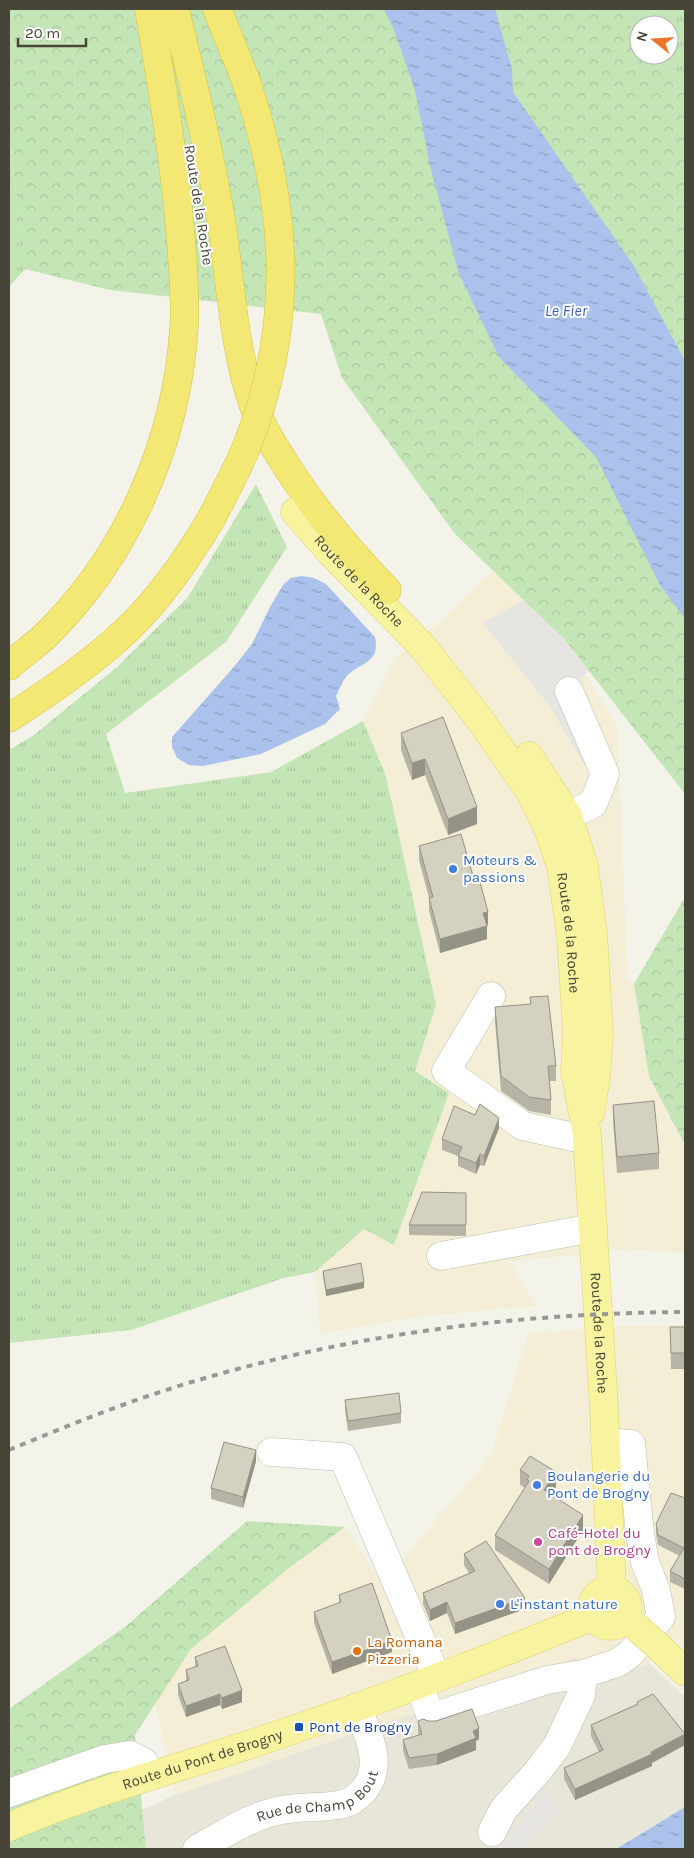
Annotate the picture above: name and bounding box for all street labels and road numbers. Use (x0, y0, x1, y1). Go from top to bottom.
street label: Route de la Roche (181, 144, 217, 266)
street label: Route de la Roche (310, 531, 408, 631)
street label: Route de la Roche (553, 871, 584, 994)
street label: Route de la Roche (587, 1272, 612, 1394)
street label: Route du Pont de Brogny (120, 1725, 285, 1793)
street label: Rue de Champ Bout (254, 1768, 382, 1826)

